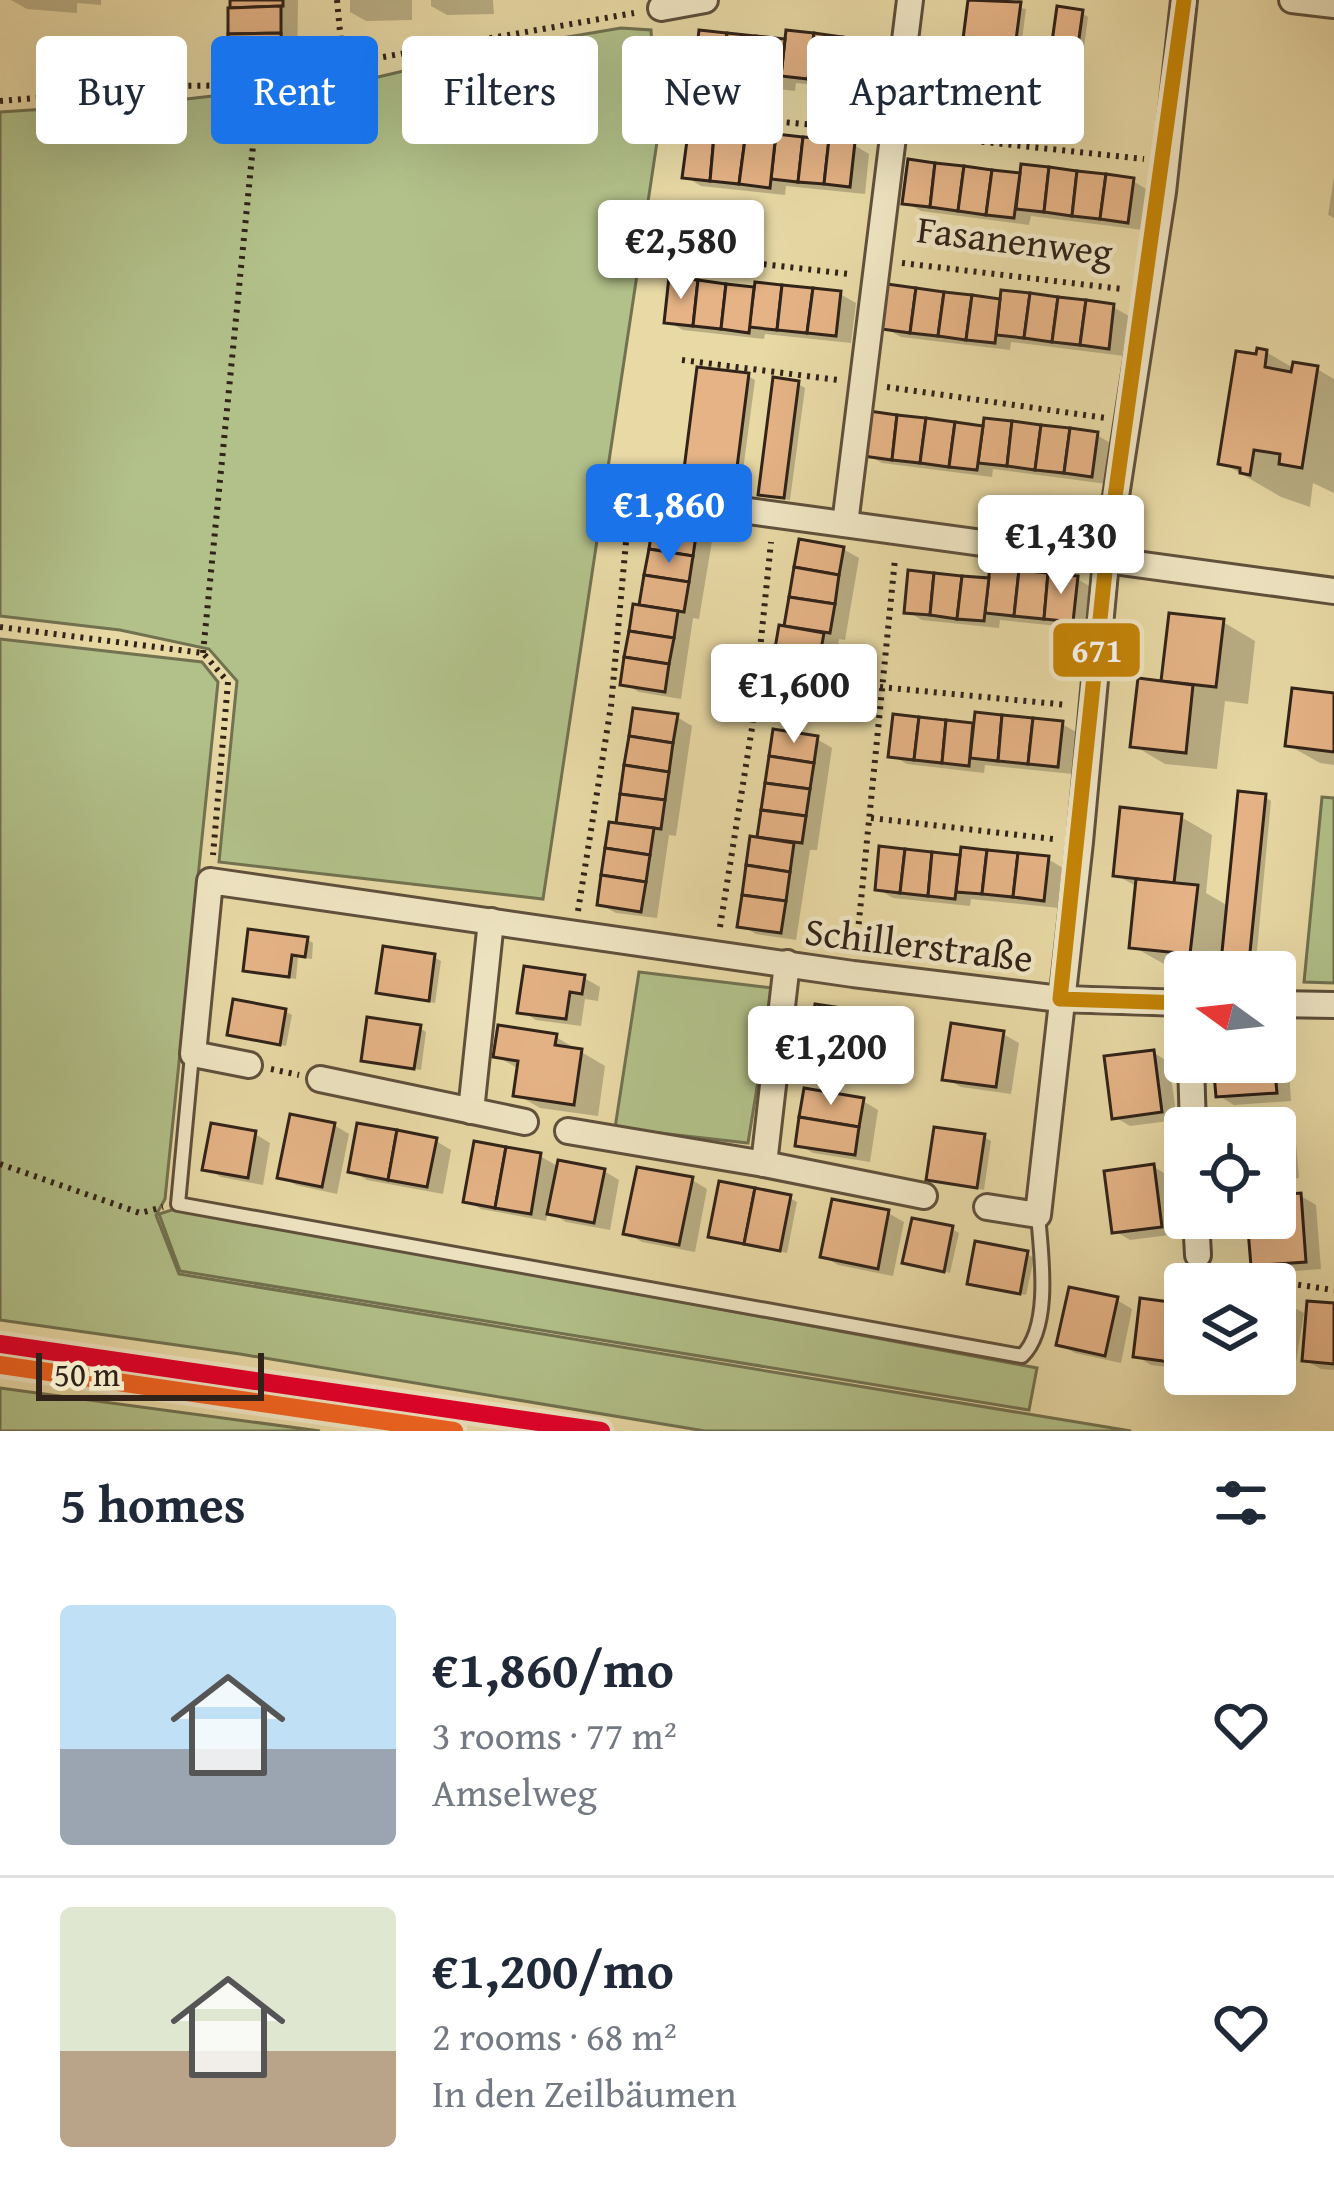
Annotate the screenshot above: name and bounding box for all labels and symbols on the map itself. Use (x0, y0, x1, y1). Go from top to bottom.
street label: Fasanenweg (914, 199, 1117, 280)
pin: €2,580 (583, 200, 779, 302)
pin: €1,860 (571, 464, 767, 566)
pin: €1,430 (963, 495, 1159, 597)
line badge: 671 (1051, 621, 1142, 679)
text: 671 (1071, 626, 1123, 674)
pin: €1,600 (696, 644, 892, 746)
street label: Schillerstraße (802, 901, 1036, 986)
north arrow (1164, 951, 1296, 1083)
pin: €1,200 (733, 1006, 929, 1108)
scale bar (36, 1347, 264, 1400)

